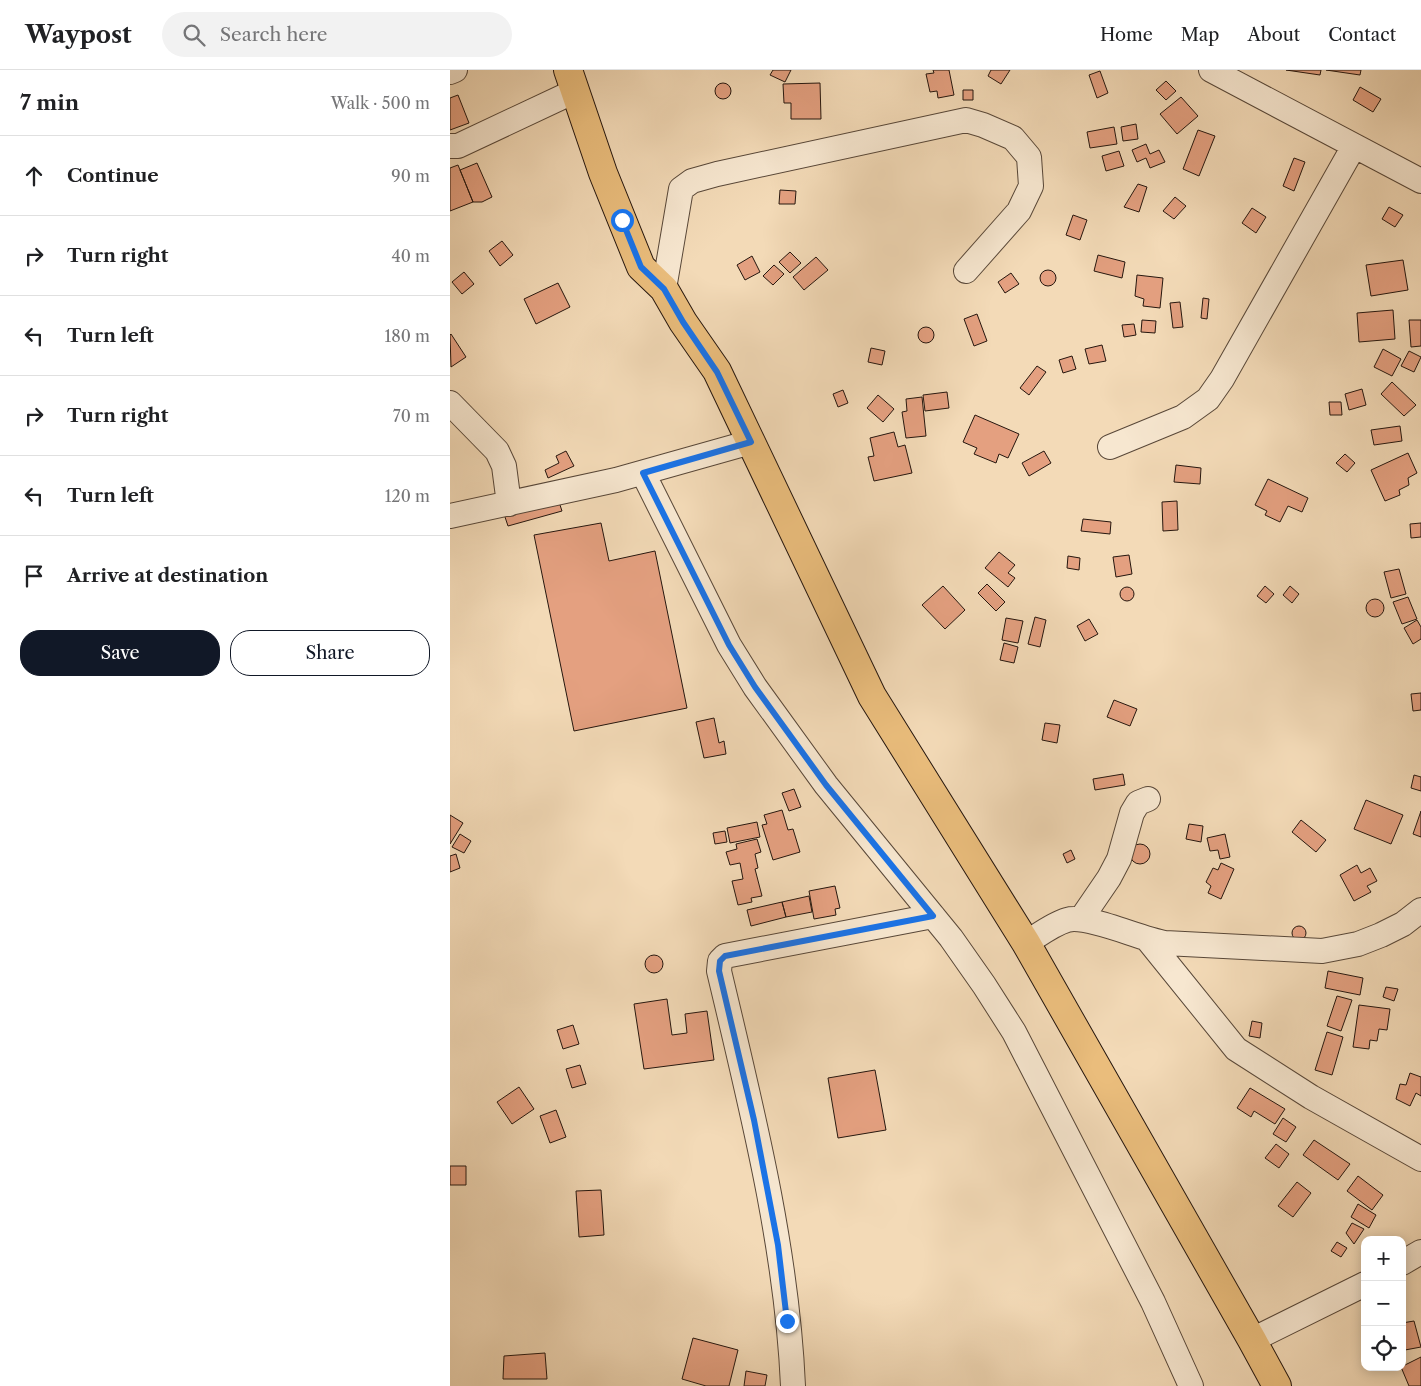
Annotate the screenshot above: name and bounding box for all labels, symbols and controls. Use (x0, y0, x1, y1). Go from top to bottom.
search box (162, 12, 512, 57)
text: Waypost (25, 20, 132, 49)
icon: search (180, 21, 208, 49)
text: Search here (220, 23, 327, 46)
text: Home (1100, 24, 1153, 46)
text: Map (1181, 24, 1219, 46)
text: About (1247, 24, 1300, 46)
text: Contact (1328, 24, 1396, 46)
text: 7 min (20, 90, 79, 115)
text: Walk · 500 m (331, 93, 430, 113)
icon: ahead (20, 162, 48, 190)
text: Continue (67, 164, 159, 187)
text: 90 m (391, 166, 430, 186)
route start (611, 209, 634, 232)
icon: right (20, 242, 48, 270)
text: Turn right (67, 244, 168, 267)
text: 40 m (391, 246, 430, 266)
icon: left (20, 322, 48, 350)
text: Turn left (67, 324, 154, 347)
text: 180 m (384, 326, 430, 346)
icon: right (20, 402, 48, 430)
text: Turn right (67, 404, 168, 427)
text: 70 m (393, 406, 430, 426)
icon: left (20, 482, 48, 510)
text: Turn left (67, 484, 154, 507)
text: 120 m (385, 486, 430, 506)
icon: arrive (20, 562, 48, 590)
text: Arrive at destination (67, 564, 268, 587)
button: Save (20, 630, 220, 676)
button: Share (230, 630, 430, 676)
map controls (1361, 1236, 1406, 1371)
button: + (1361, 1236, 1406, 1281)
button: − (1361, 1281, 1406, 1326)
route end (776, 1310, 799, 1333)
button: locate (1361, 1326, 1406, 1371)

